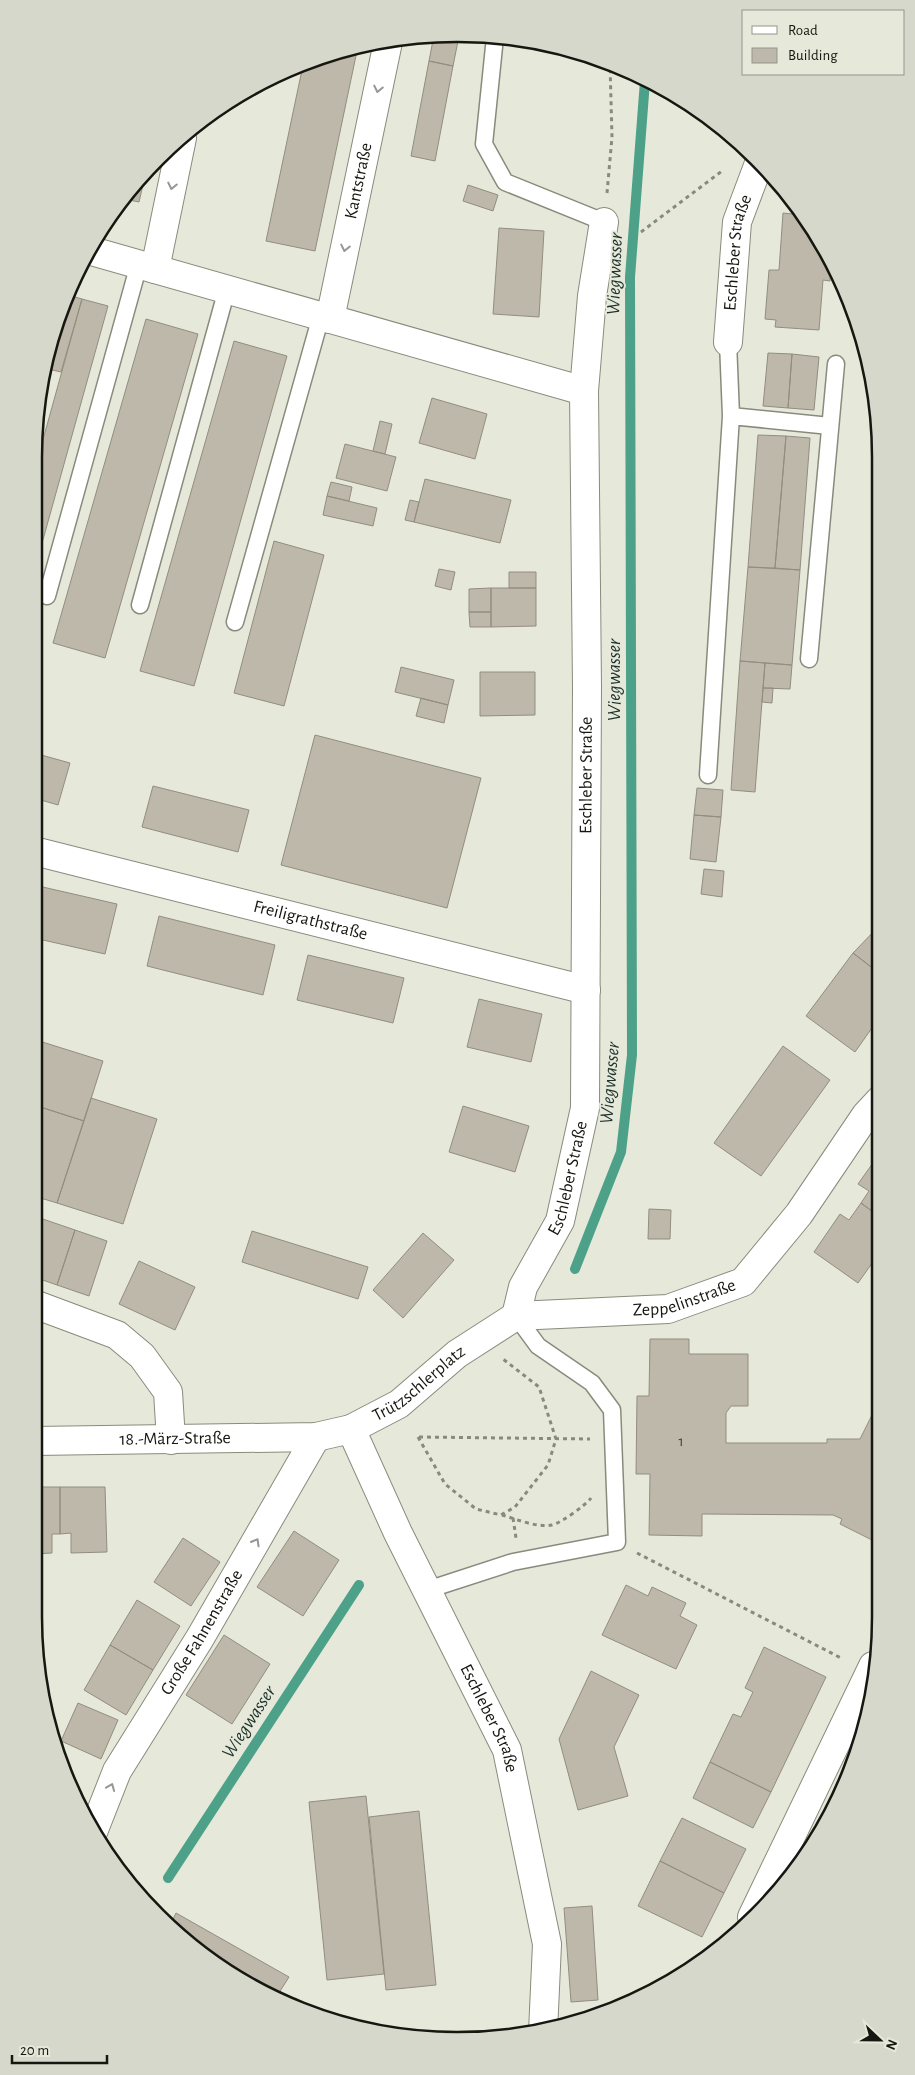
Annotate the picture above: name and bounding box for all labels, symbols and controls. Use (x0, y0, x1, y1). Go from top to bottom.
legend (742, 10, 905, 75)
text: Road (788, 23, 818, 38)
text: Building (788, 48, 838, 63)
one-way arrow (373, 85, 383, 94)
street label: Kantstraße (342, 141, 376, 221)
one-way arrow (167, 181, 178, 190)
street label: Eschleber Straße (721, 192, 755, 311)
water label: Wiegwasser (604, 232, 626, 315)
one-way arrow (340, 244, 350, 253)
water label: Wiegwasser (605, 638, 624, 721)
street label: Eschleber Straße (577, 717, 596, 834)
street label: Freiligrathstraße (251, 898, 369, 944)
water label: Wiegwasser (597, 1040, 623, 1125)
street label: Eschleber Straße (545, 1119, 591, 1239)
street label: Zeppelinstraße (632, 1276, 738, 1320)
street label: Trützschlerplatz (370, 1342, 468, 1425)
street label: 18.-März-Straße (119, 1429, 231, 1449)
house number: 1 (678, 1434, 684, 1449)
one-way arrow (249, 1538, 259, 1547)
street label: Große Fahnenstraße (158, 1567, 246, 1698)
street label: Eschleber Straße (456, 1661, 520, 1774)
water label: Wiegwasser (219, 1682, 280, 1762)
one-way arrow (104, 1783, 115, 1792)
north arrow (855, 2015, 905, 2065)
scale bar (12, 2032, 108, 2064)
text: N (883, 2037, 899, 2052)
text: 20 m (20, 2043, 49, 2058)

